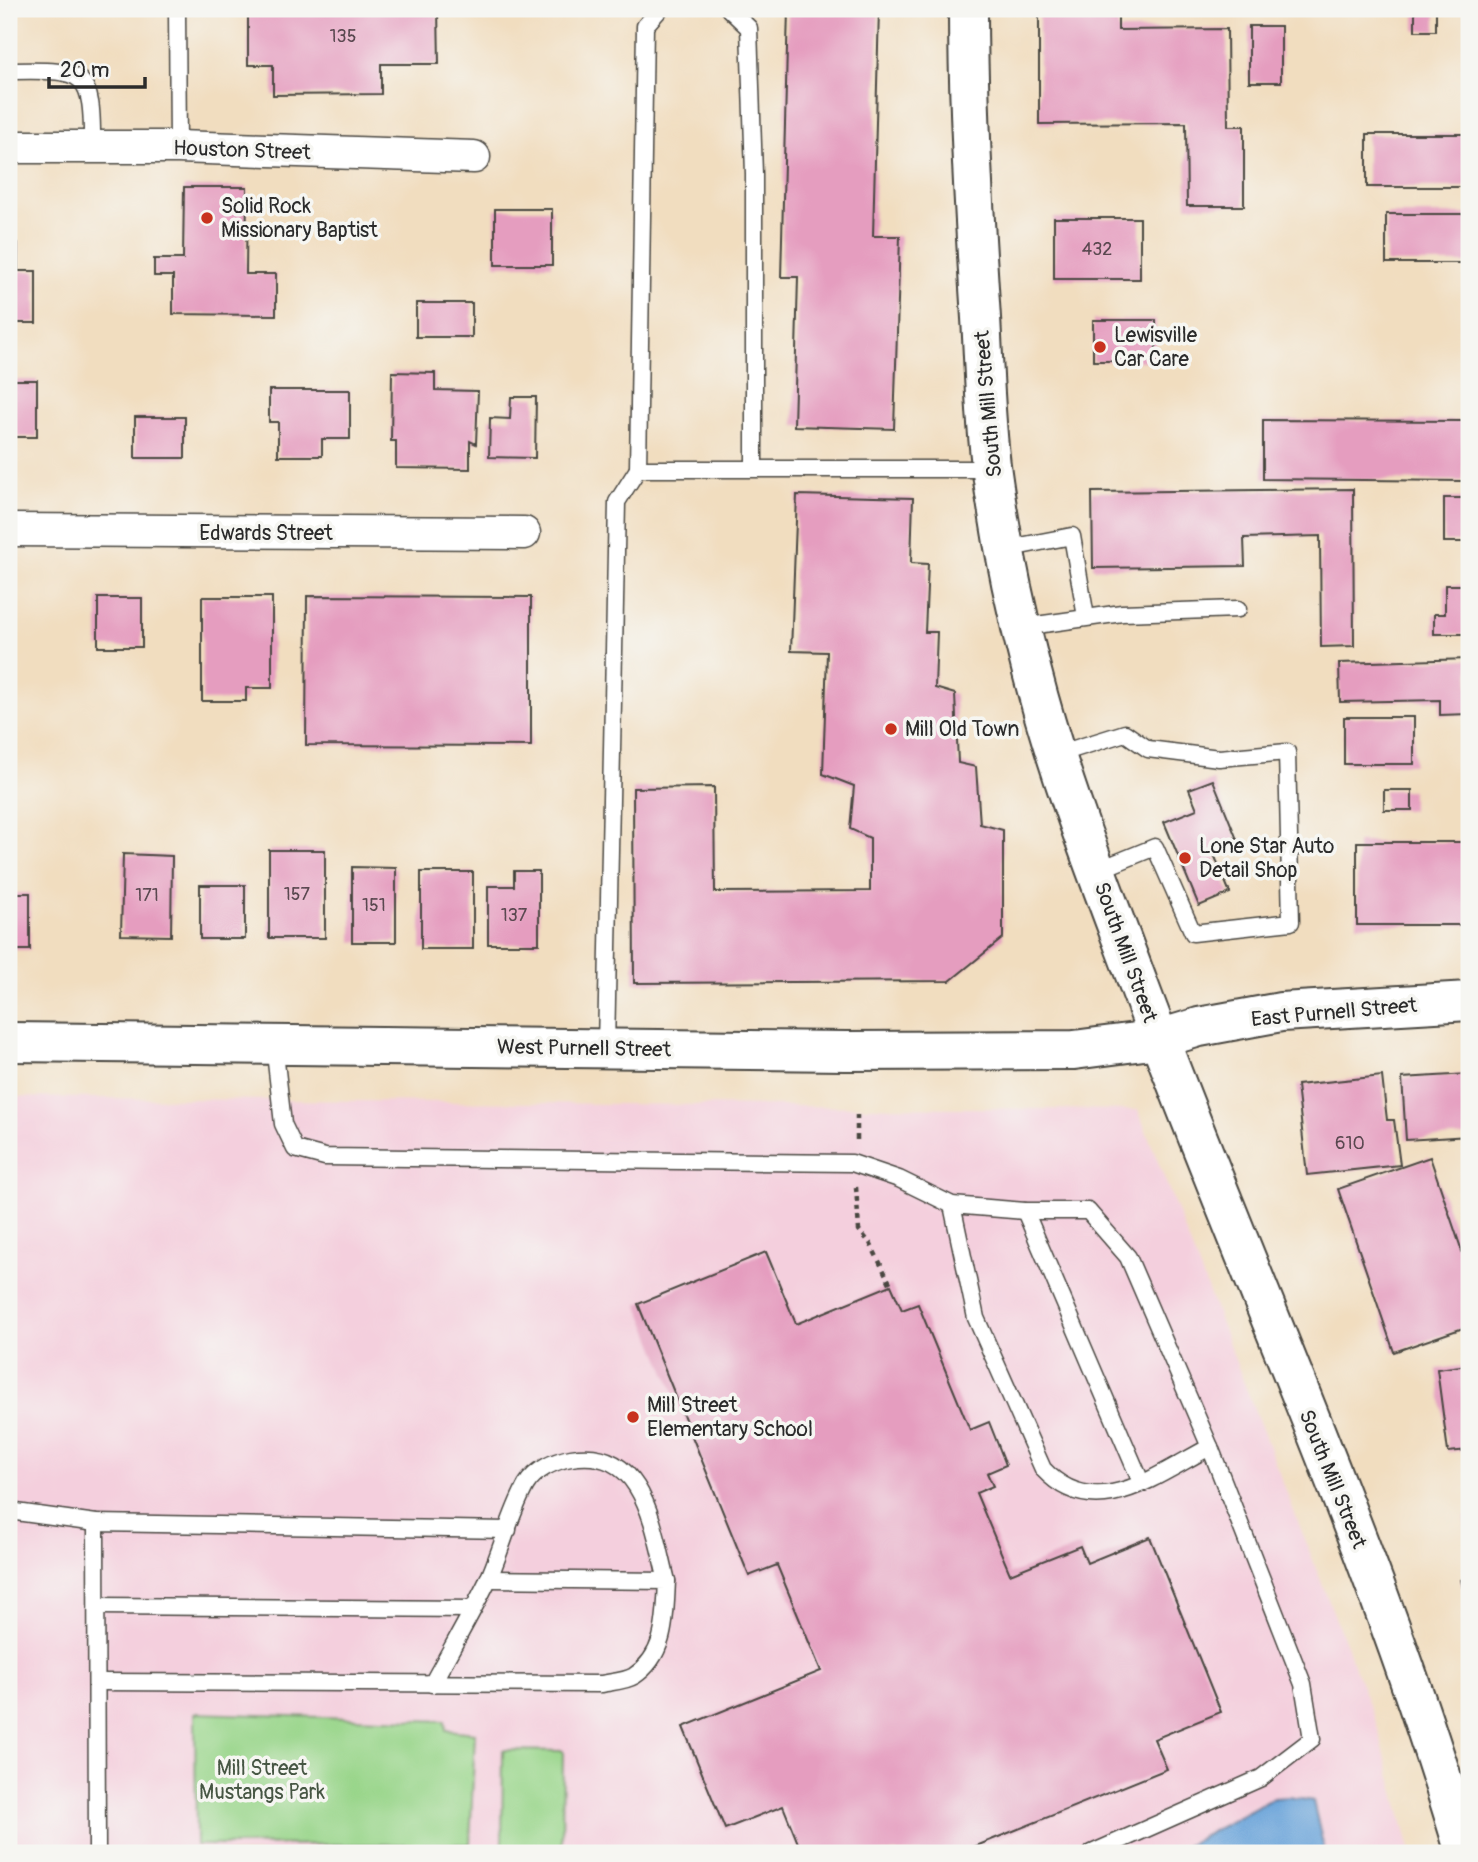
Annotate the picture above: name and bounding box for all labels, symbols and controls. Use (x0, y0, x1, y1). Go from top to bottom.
house number: 135 (330, 25, 356, 48)
scale bar (49, 46, 145, 90)
text: 20 m (60, 57, 109, 84)
street label: Houston Street (173, 135, 312, 166)
place label: Solid Rock Missionary Baptist (221, 193, 378, 244)
marker: Solid Rock Missionary Baptist (199, 210, 215, 226)
house number: 432 (1082, 238, 1112, 261)
place label: Lewisville Car Care (1114, 322, 1198, 373)
street label: South Mill Street (969, 329, 1008, 479)
marker: Lewisville Car Care (1092, 339, 1108, 355)
street label: Edwards Street (199, 520, 333, 547)
place label: Mill Old Town (905, 716, 1019, 743)
marker: Mill Old Town (883, 721, 899, 737)
place label: Lone Star Auto Detail Shop (1199, 833, 1334, 884)
marker: Lone Star Auto Detail Shop (1177, 850, 1193, 866)
street label: South Mill Street (1088, 878, 1164, 1027)
house number: 157 (284, 883, 311, 906)
house number: 171 (135, 884, 159, 907)
house number: 151 (362, 894, 386, 917)
house number: 137 (501, 904, 528, 927)
street label: East Purnell Street (1250, 992, 1419, 1033)
street label: West Purnell Street (497, 1033, 672, 1064)
house number: 610 (1335, 1132, 1365, 1155)
place label: Mill Street Elementary School (647, 1392, 813, 1443)
street label: South Mill Street (1292, 1406, 1373, 1553)
marker: Mill Street Elementary School (625, 1409, 641, 1425)
park label: Mill Street Mustangs Park (199, 1755, 325, 1806)

